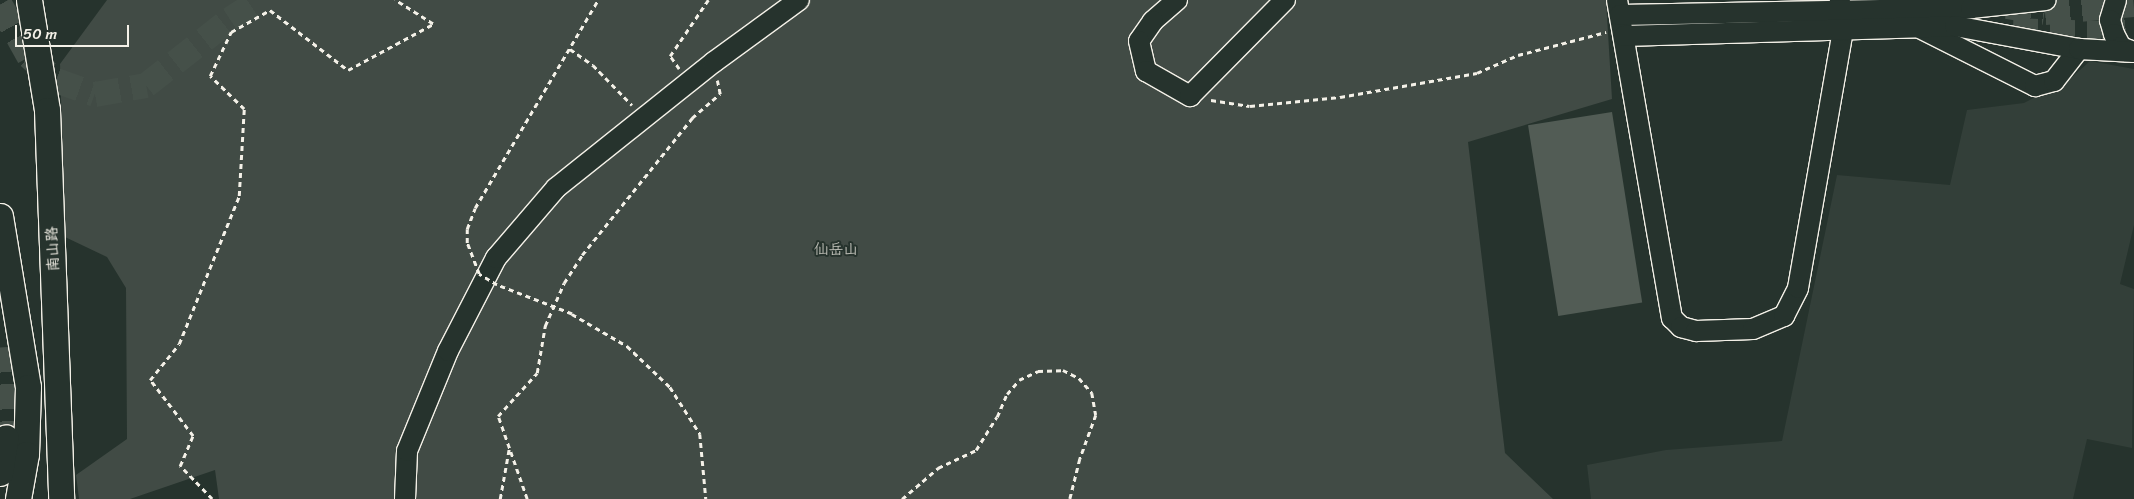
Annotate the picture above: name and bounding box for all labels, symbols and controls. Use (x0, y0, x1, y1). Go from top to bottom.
scale bar (18, 15, 131, 47)
text: 50 m (23, 21, 57, 47)
street label: 南山路 (43, 226, 63, 272)
park label: 仙岳山 (814, 241, 858, 259)

